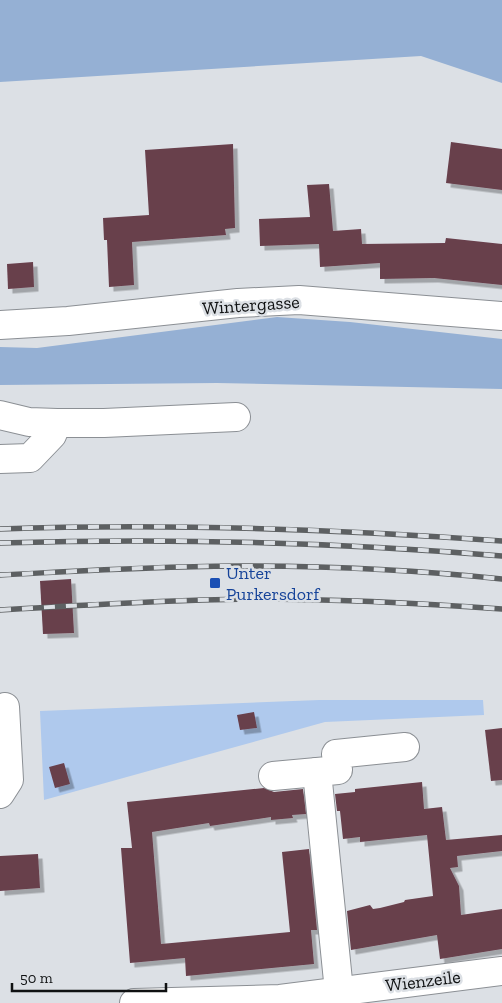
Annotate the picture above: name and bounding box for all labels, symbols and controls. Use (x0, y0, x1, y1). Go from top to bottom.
street label: Wintergasse (202, 291, 300, 319)
place label: Unter Purkersdorf (226, 562, 321, 605)
marker: Unter Purkersdorf (208, 576, 222, 590)
scale bar (12, 960, 166, 992)
street label: Wienzeile (384, 965, 462, 997)
text: 50 m (20, 969, 53, 987)

